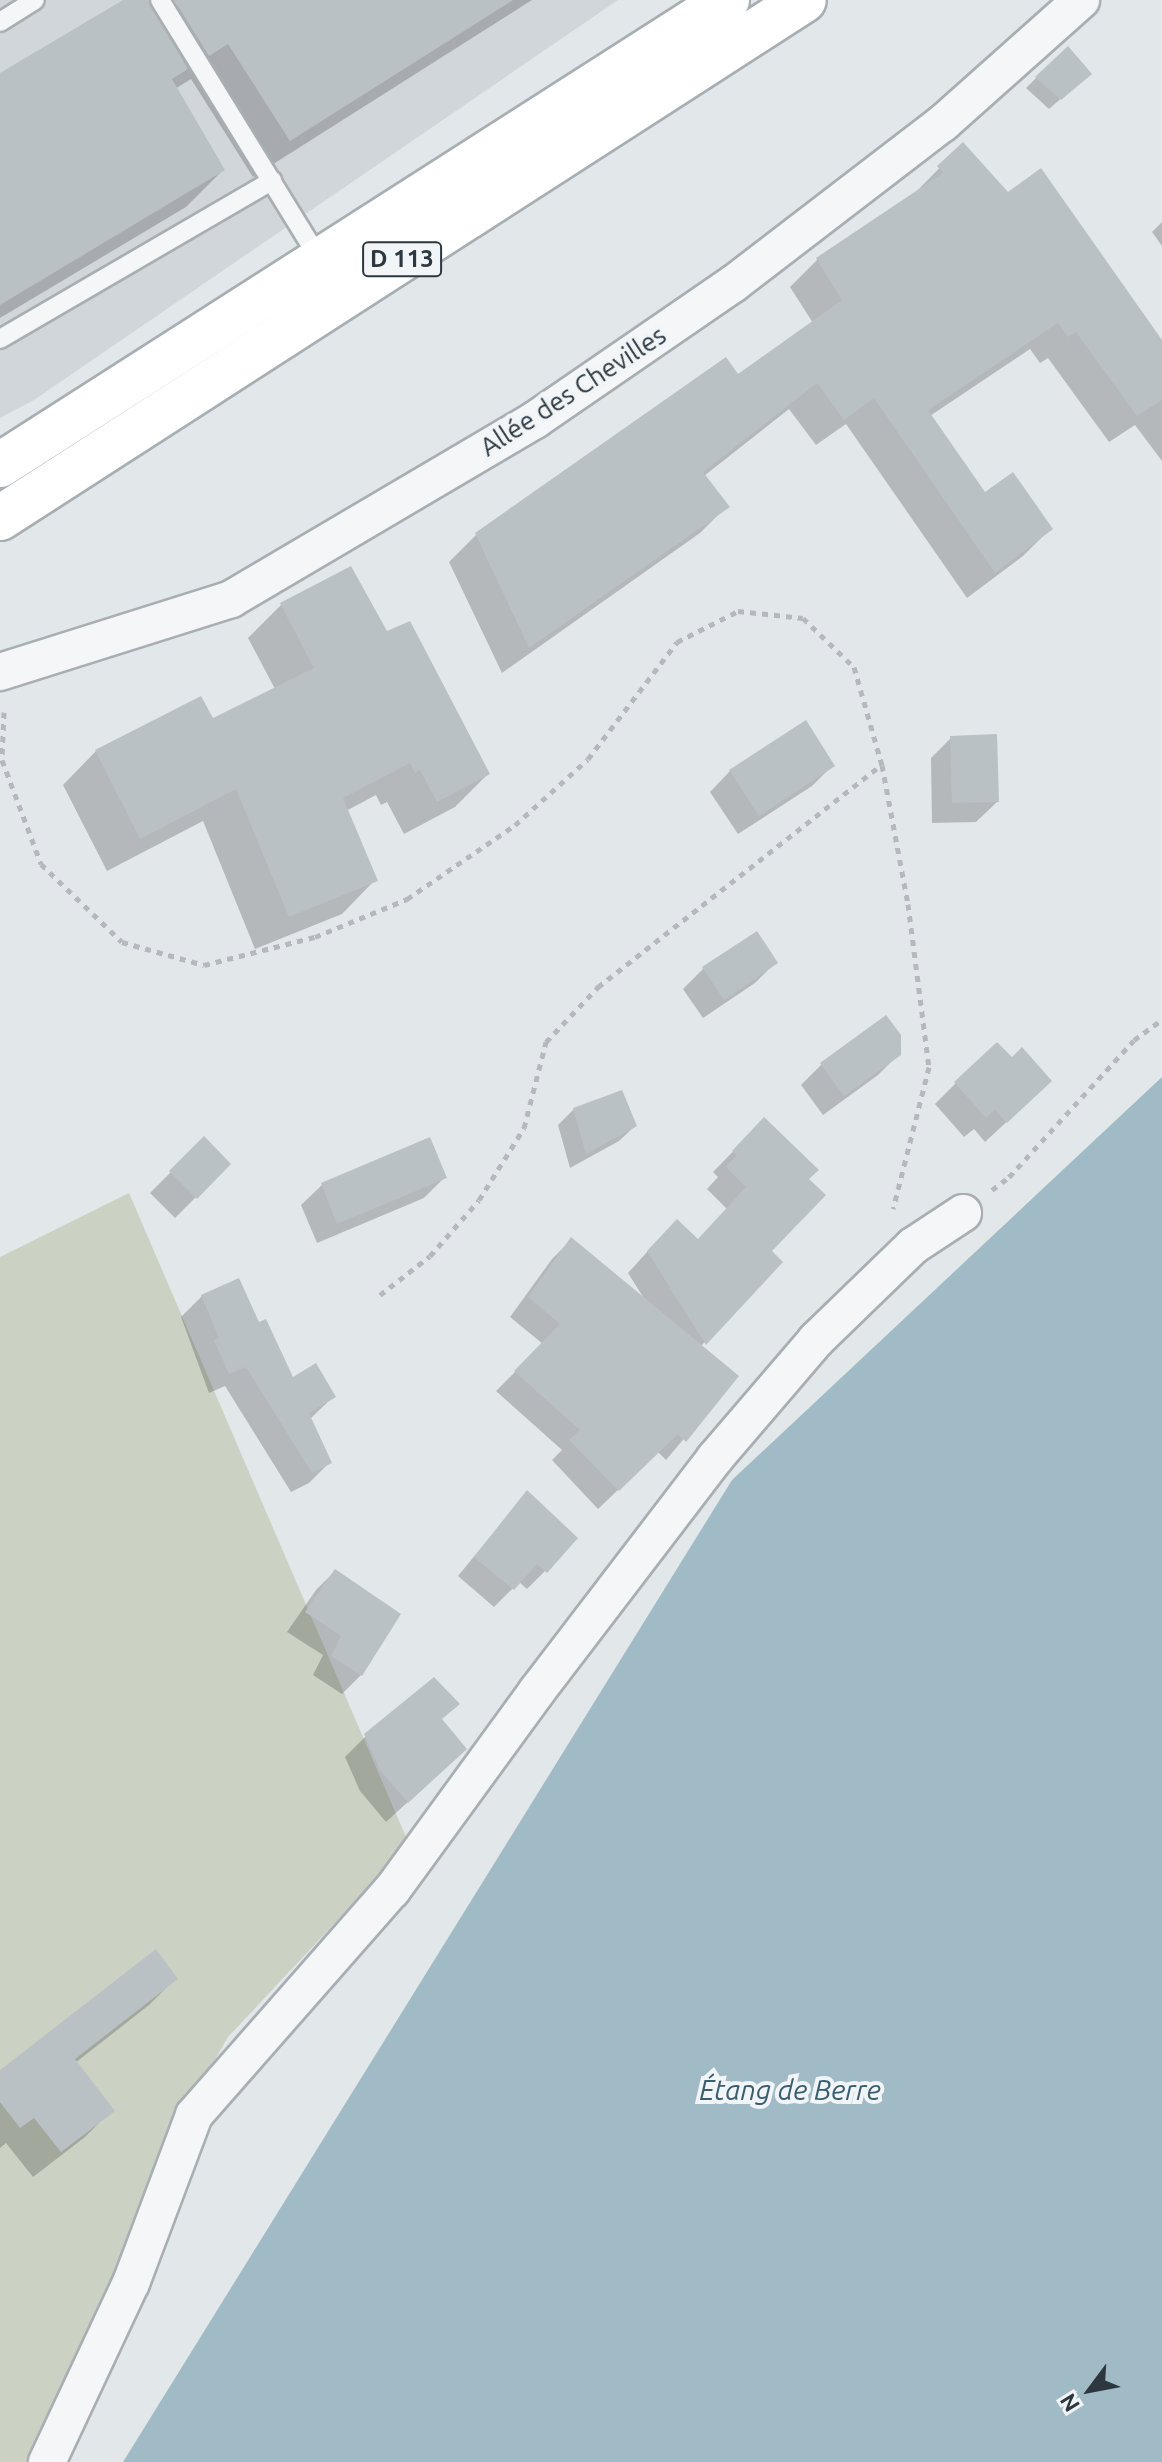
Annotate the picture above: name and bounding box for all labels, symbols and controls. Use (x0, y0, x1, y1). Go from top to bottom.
road number: D 113 (362, 239, 442, 279)
street label: Allée des Chevilles (474, 319, 672, 463)
water label: Étang de Berre (699, 2073, 881, 2107)
north arrow (1050, 2350, 1130, 2430)
text: N (1054, 2389, 1084, 2417)

